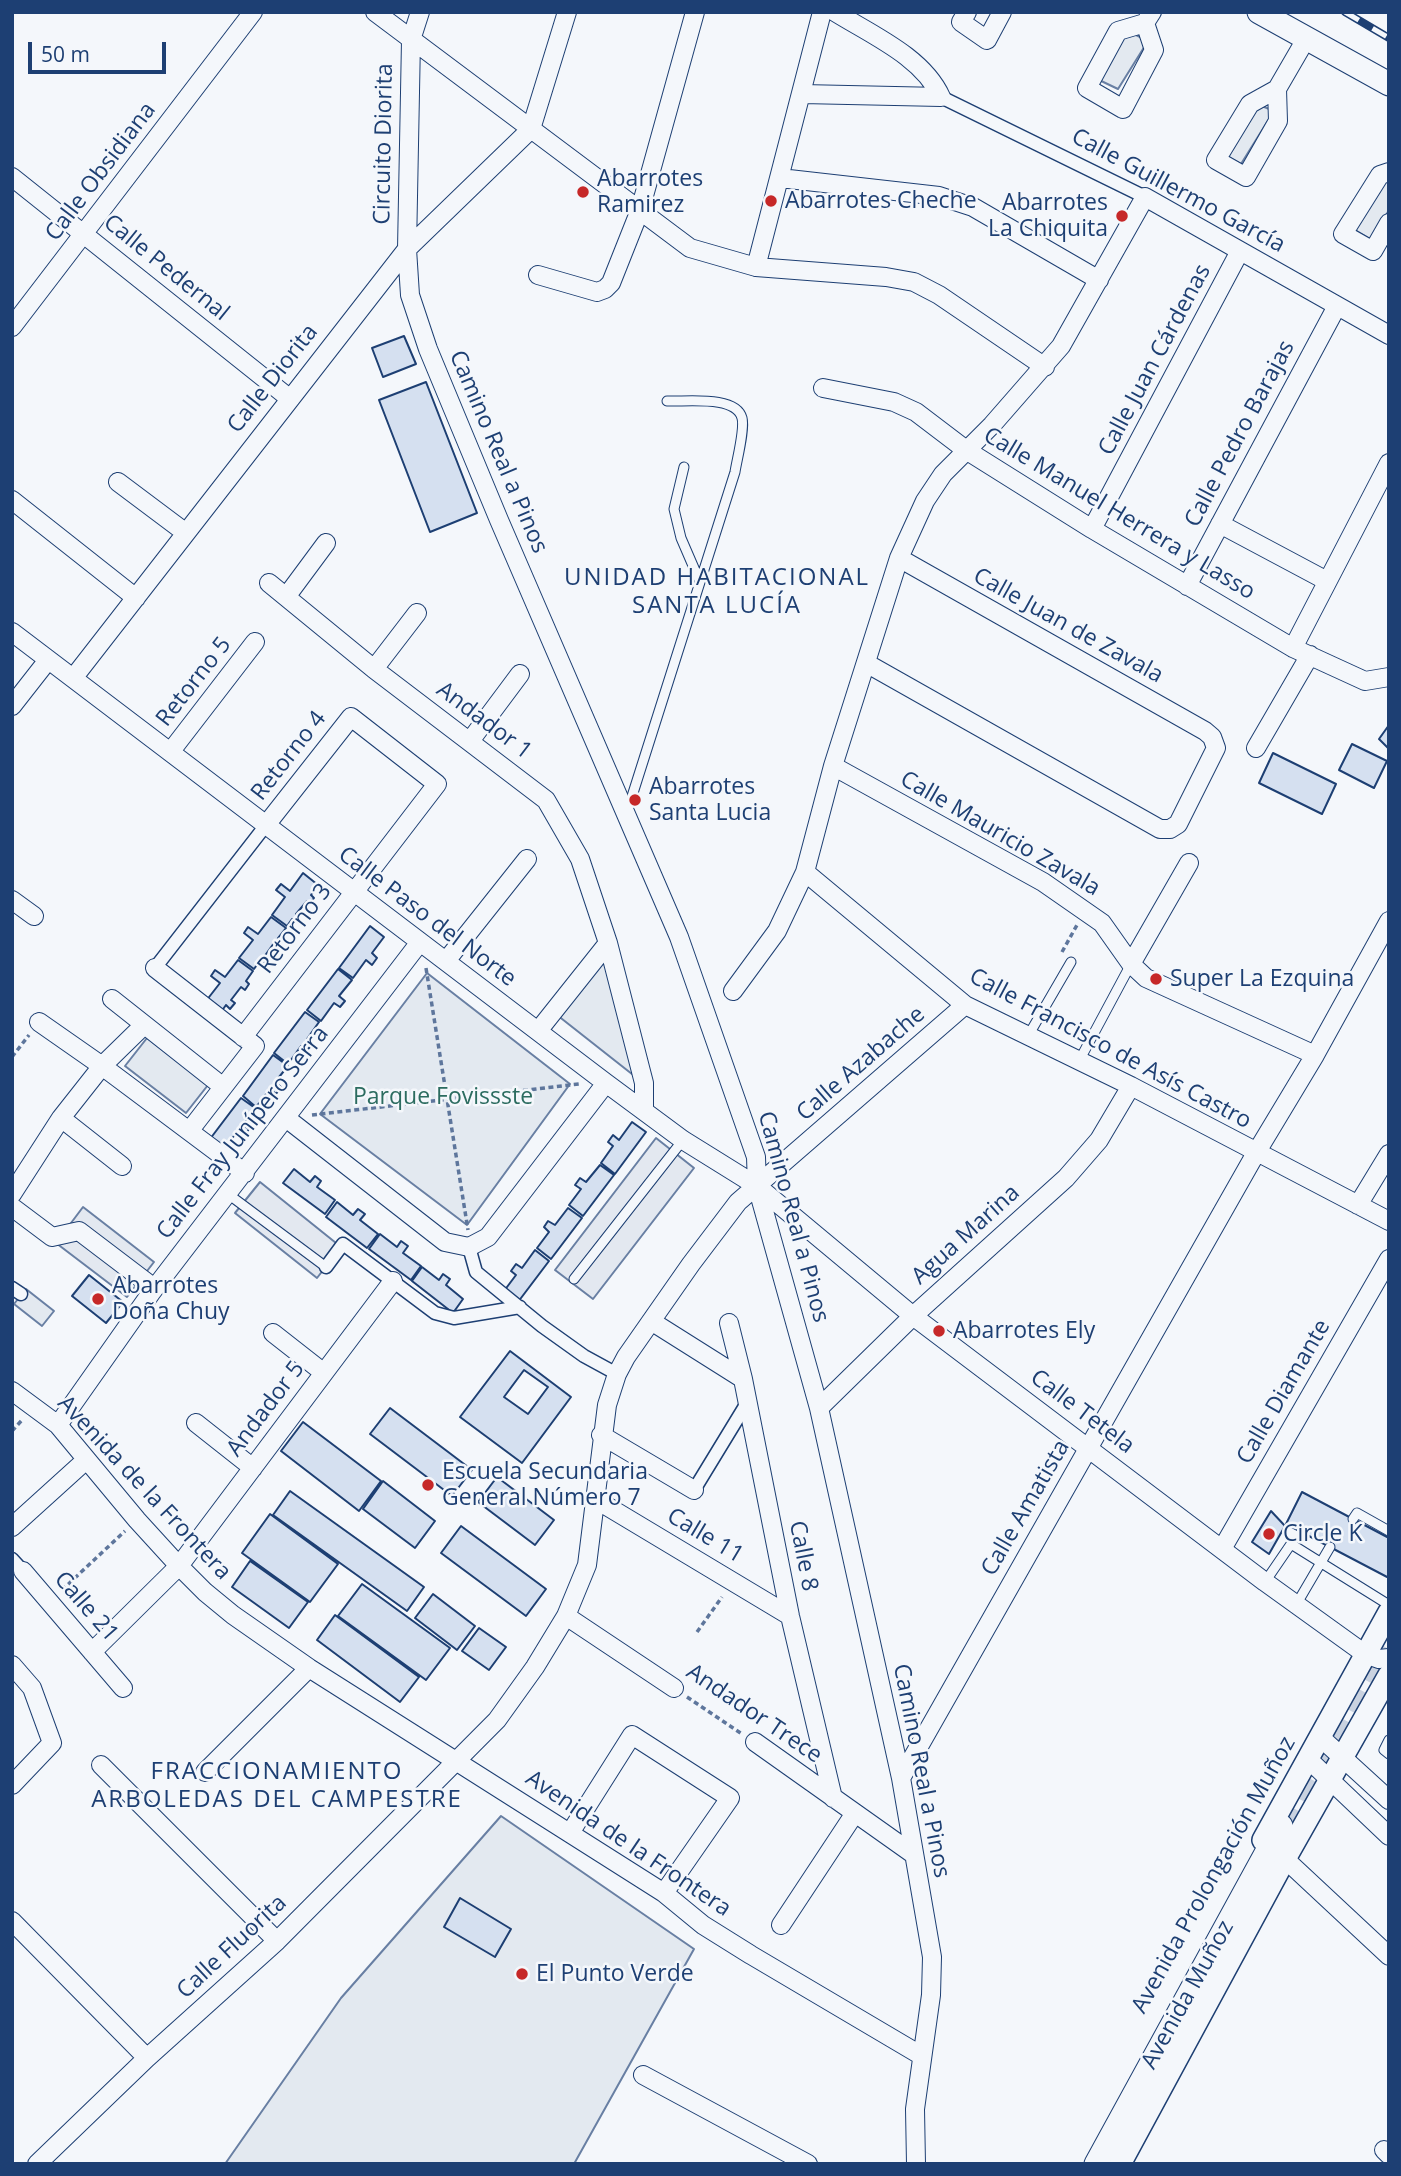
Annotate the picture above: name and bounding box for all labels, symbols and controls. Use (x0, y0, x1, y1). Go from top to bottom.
scale bar (32, 28, 170, 72)
text: 50 m (41, 40, 90, 68)
street label: Circuito Diorita (369, 63, 399, 225)
street label: Calle Obsidiana (40, 97, 162, 247)
street label: Calle Guillermo García (1066, 123, 1290, 259)
place label: Abarrotes Ramirez (597, 165, 703, 219)
marker: Abarrotes Ramirez (575, 184, 591, 200)
place label: Abarrotes Cheche (785, 187, 977, 215)
place label: Abarrotes La Chiquita (988, 189, 1108, 243)
marker: Abarrotes Cheche (763, 193, 779, 209)
marker: Abarrotes La Chiquita (1114, 208, 1130, 224)
street label: Calle Pedernal (98, 209, 234, 327)
street label: Calle Juan Cárdenas (1093, 260, 1217, 460)
street label: Calle Diorita (222, 319, 324, 439)
street label: Calle Pedro Barajas (1179, 336, 1301, 532)
street label: Camino Real a Pinos (443, 347, 553, 557)
street label: Calle Manuel Herrera y Lasso (978, 422, 1260, 606)
street label: Calle Juan de Zavala (968, 562, 1168, 690)
district label: UNIDAD HABITACIONAL SANTA LUCÍA (566, 564, 868, 620)
street label: Retorno 5 (151, 632, 237, 732)
street label: Andador 1 (431, 676, 537, 766)
street label: Retorno 4 (246, 706, 332, 806)
street label: Calle Mauricio Zavala (895, 766, 1105, 902)
place label: Abarrotes Santa Lucia (649, 773, 771, 827)
marker: Abarrotes Santa Lucia (627, 792, 643, 808)
street label: Calle Paso del Norte (333, 841, 521, 993)
street label: Retorno 3 (252, 879, 338, 979)
street label: Calle Francisco de Asís Castro (964, 963, 1256, 1135)
place label: Super La Ezquina (1170, 965, 1354, 993)
marker: Super La Ezquina (1148, 971, 1164, 987)
street label: Calle Azabache (791, 1001, 931, 1127)
street label: Calle Fray Junípero Serra (151, 1021, 335, 1245)
park label: Parque Fovissste (353, 1083, 533, 1111)
street label: Camino Real a Pinos (752, 1109, 834, 1325)
street label: Agua Marina (906, 1179, 1026, 1291)
place label: Abarrotes Doña Chuy (112, 1272, 230, 1326)
marker: Abarrotes Doña Chuy (90, 1291, 106, 1307)
street label: Calle Diamante (1231, 1315, 1337, 1469)
place label: Abarrotes Ely (953, 1317, 1095, 1345)
marker: Abarrotes Ely (931, 1323, 947, 1339)
street label: Andador 5 (221, 1356, 311, 1462)
street label: Calle Tetela (1025, 1364, 1139, 1460)
street label: Avenida de la Frontera (51, 1390, 237, 1586)
street label: Calle Amatista (976, 1435, 1076, 1581)
place label: Escuela Secundaria General Número 7 (442, 1458, 648, 1512)
marker: Escuela Secundaria General Número 7 (420, 1477, 436, 1493)
street label: Calle 11 (662, 1503, 748, 1569)
street label: Calle 8 (783, 1519, 823, 1593)
place label: Circle K (1283, 1520, 1362, 1548)
marker: Circle K (1261, 1526, 1277, 1542)
street label: Calle 21 (48, 1566, 124, 1648)
street label: Andador Trece (681, 1658, 827, 1770)
street label: Camino Real a Pinos (887, 1662, 955, 1880)
street label: Avenida Prolongación Muñoz (1126, 1732, 1302, 2018)
district label: FRACCIONAMIENTO ARBOLEDAS DEL CAMPESTRE (94, 1758, 460, 1814)
street label: Avenida de la Frontera (520, 1765, 736, 1923)
street label: Calle Fluorita (172, 1889, 292, 2005)
street label: Avenida Muñoz (1136, 1916, 1240, 2074)
place label: El Punto Verde (536, 1960, 694, 1988)
marker: El Punto Verde (514, 1966, 530, 1982)

